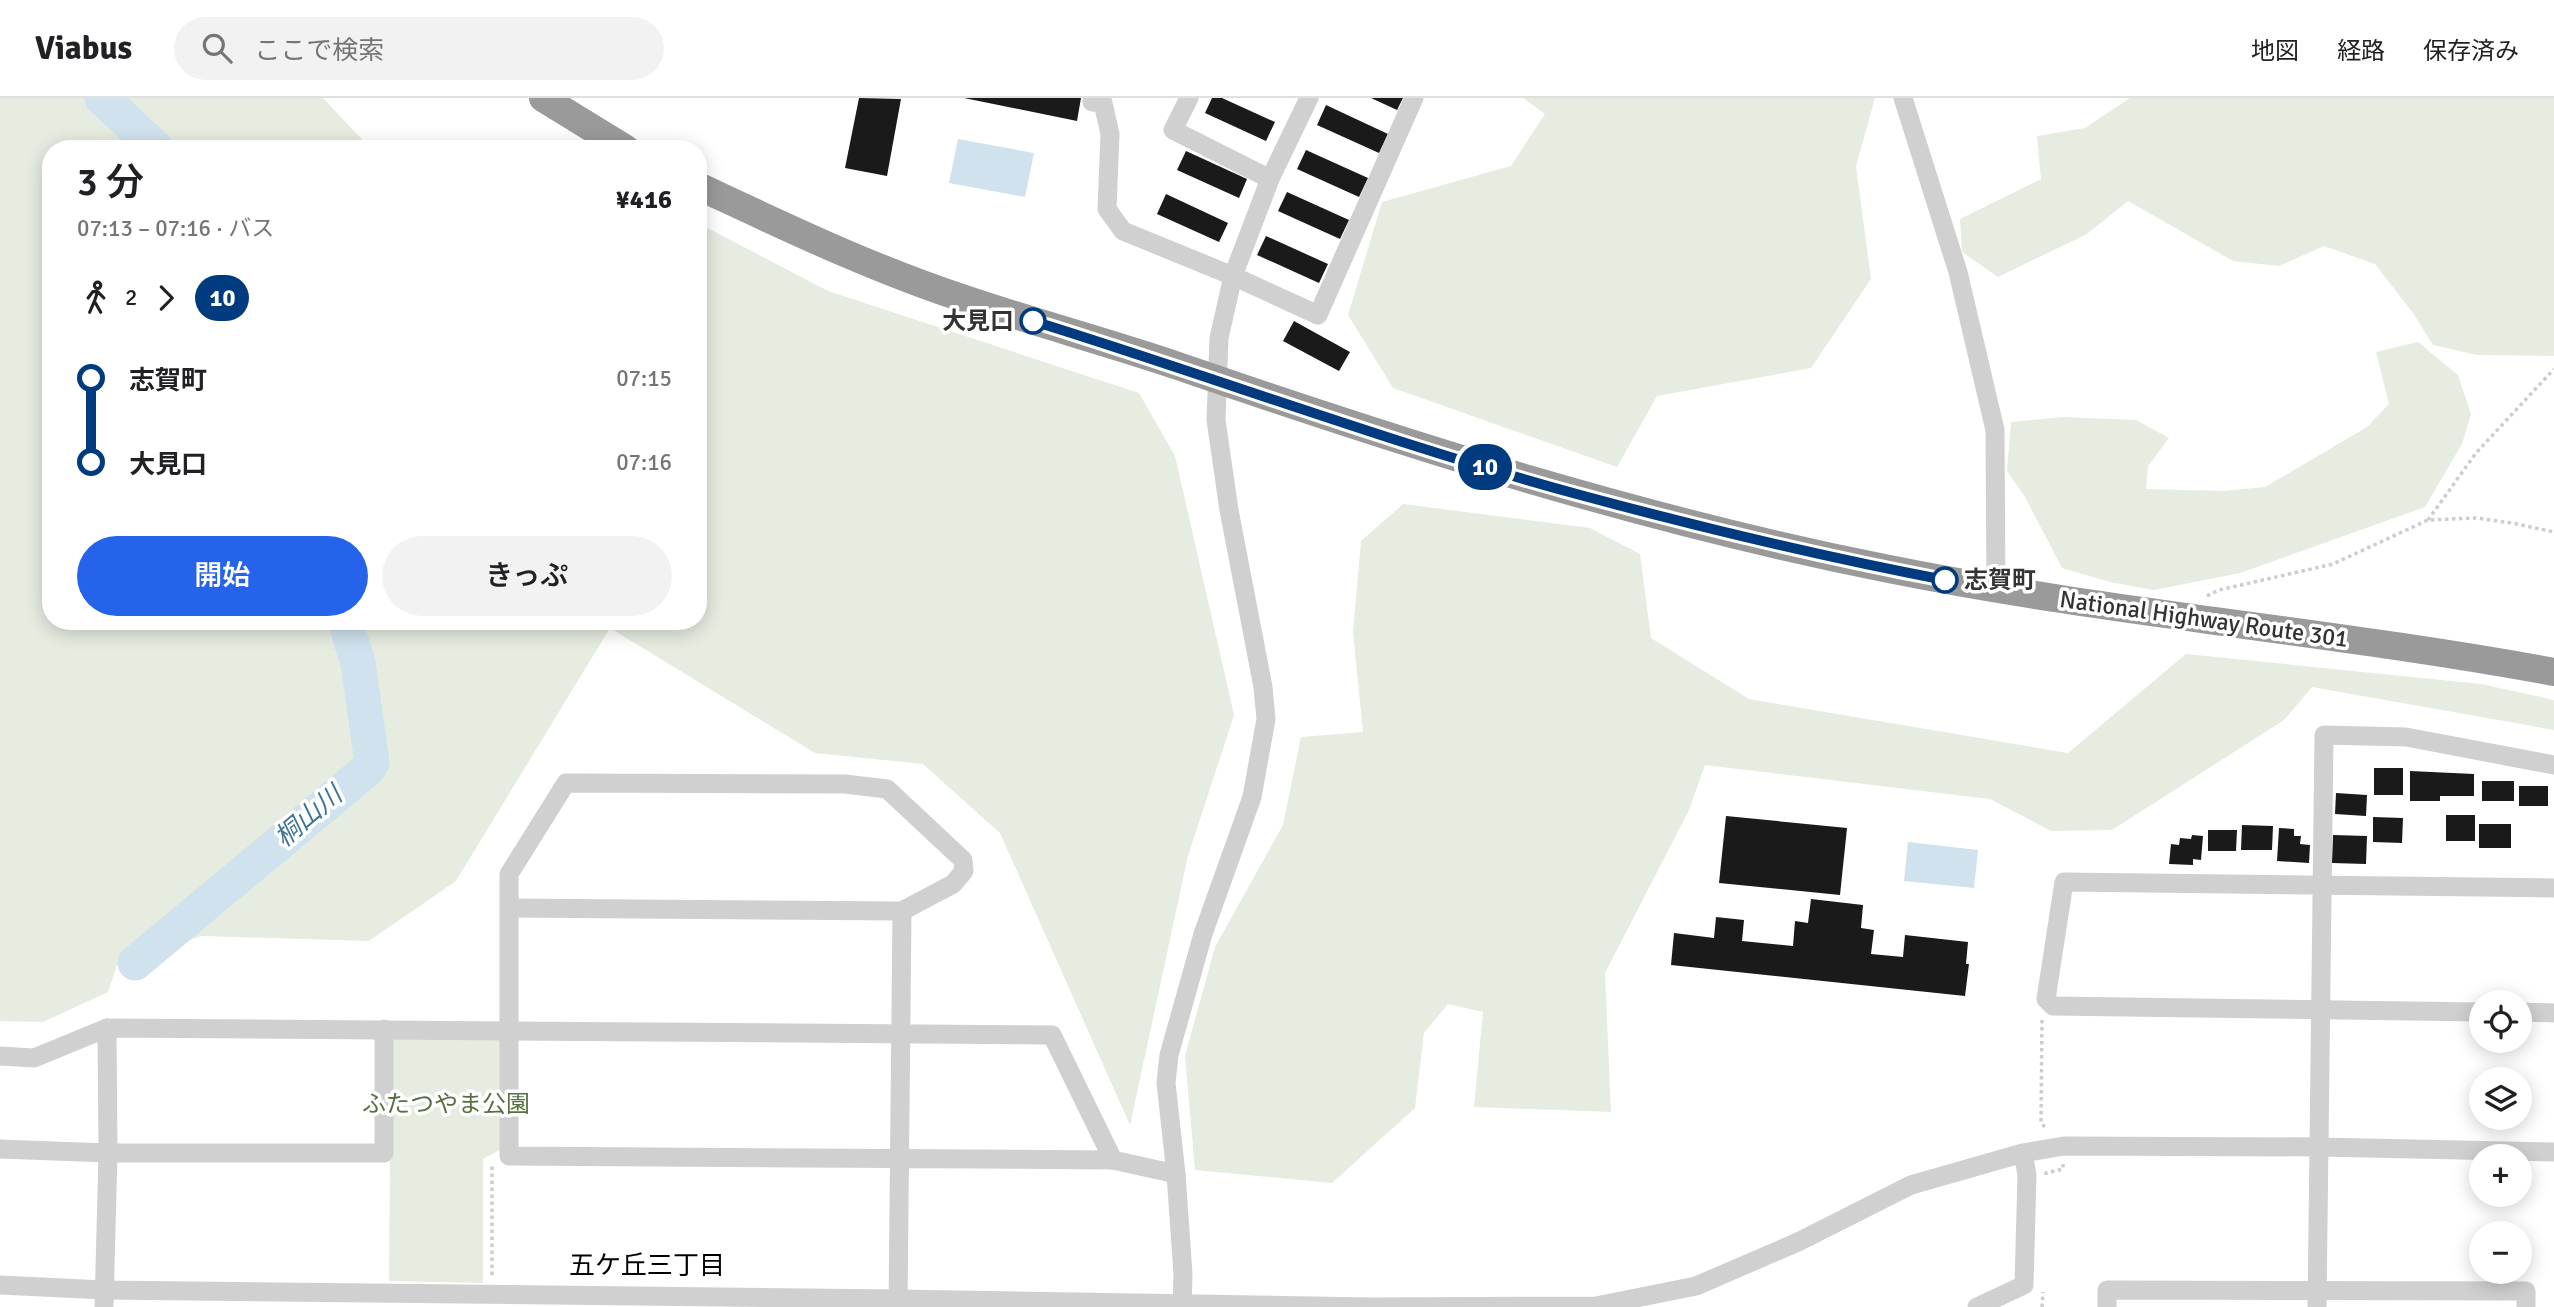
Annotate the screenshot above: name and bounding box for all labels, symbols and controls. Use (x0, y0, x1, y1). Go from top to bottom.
search box (174, 17, 664, 80)
text: Viabus (35, 28, 132, 69)
icon: search (198, 29, 236, 67)
text: ここで検索 (254, 35, 384, 67)
text: 地図 (2251, 36, 2299, 66)
text: 経路 (2337, 36, 2385, 66)
text: 保存済み (2423, 36, 2519, 66)
text: 3 分 (77, 159, 144, 206)
text: ¥416 (616, 184, 672, 216)
text: 07:13 – 07:16 · バス (77, 214, 274, 243)
icon: walk (77, 279, 115, 317)
icon: forward (147, 279, 185, 317)
text: 2 (125, 283, 137, 312)
text: 10 (209, 283, 235, 313)
place label: 大見口 (942, 306, 1014, 336)
marker: 大見口 (1020, 308, 1046, 334)
text: 07:15 (616, 364, 672, 393)
text: 志賀町 (129, 365, 207, 397)
line badge: 10 (1454, 444, 1516, 490)
text: 07:16 (616, 448, 672, 477)
text: 大見口 (129, 449, 207, 481)
text: 10 (1472, 452, 1498, 482)
button: 開始 (77, 536, 368, 616)
button: きっぷ (382, 536, 672, 616)
place label: 志賀町 (1964, 565, 2036, 595)
marker: 志賀町 (1932, 567, 1958, 593)
street label: National Highway Route 301 (2058, 584, 2350, 654)
water label: 桐山川 (268, 778, 351, 854)
map controls (2469, 990, 2532, 1284)
button: locate (2469, 990, 2532, 1053)
button: layers (2469, 1067, 2532, 1130)
park label: ふたつやま公園 (362, 1089, 530, 1119)
button: + (2469, 1144, 2532, 1207)
button: − (2469, 1221, 2532, 1284)
district label: 五ケ丘三丁目 (569, 1250, 725, 1282)

